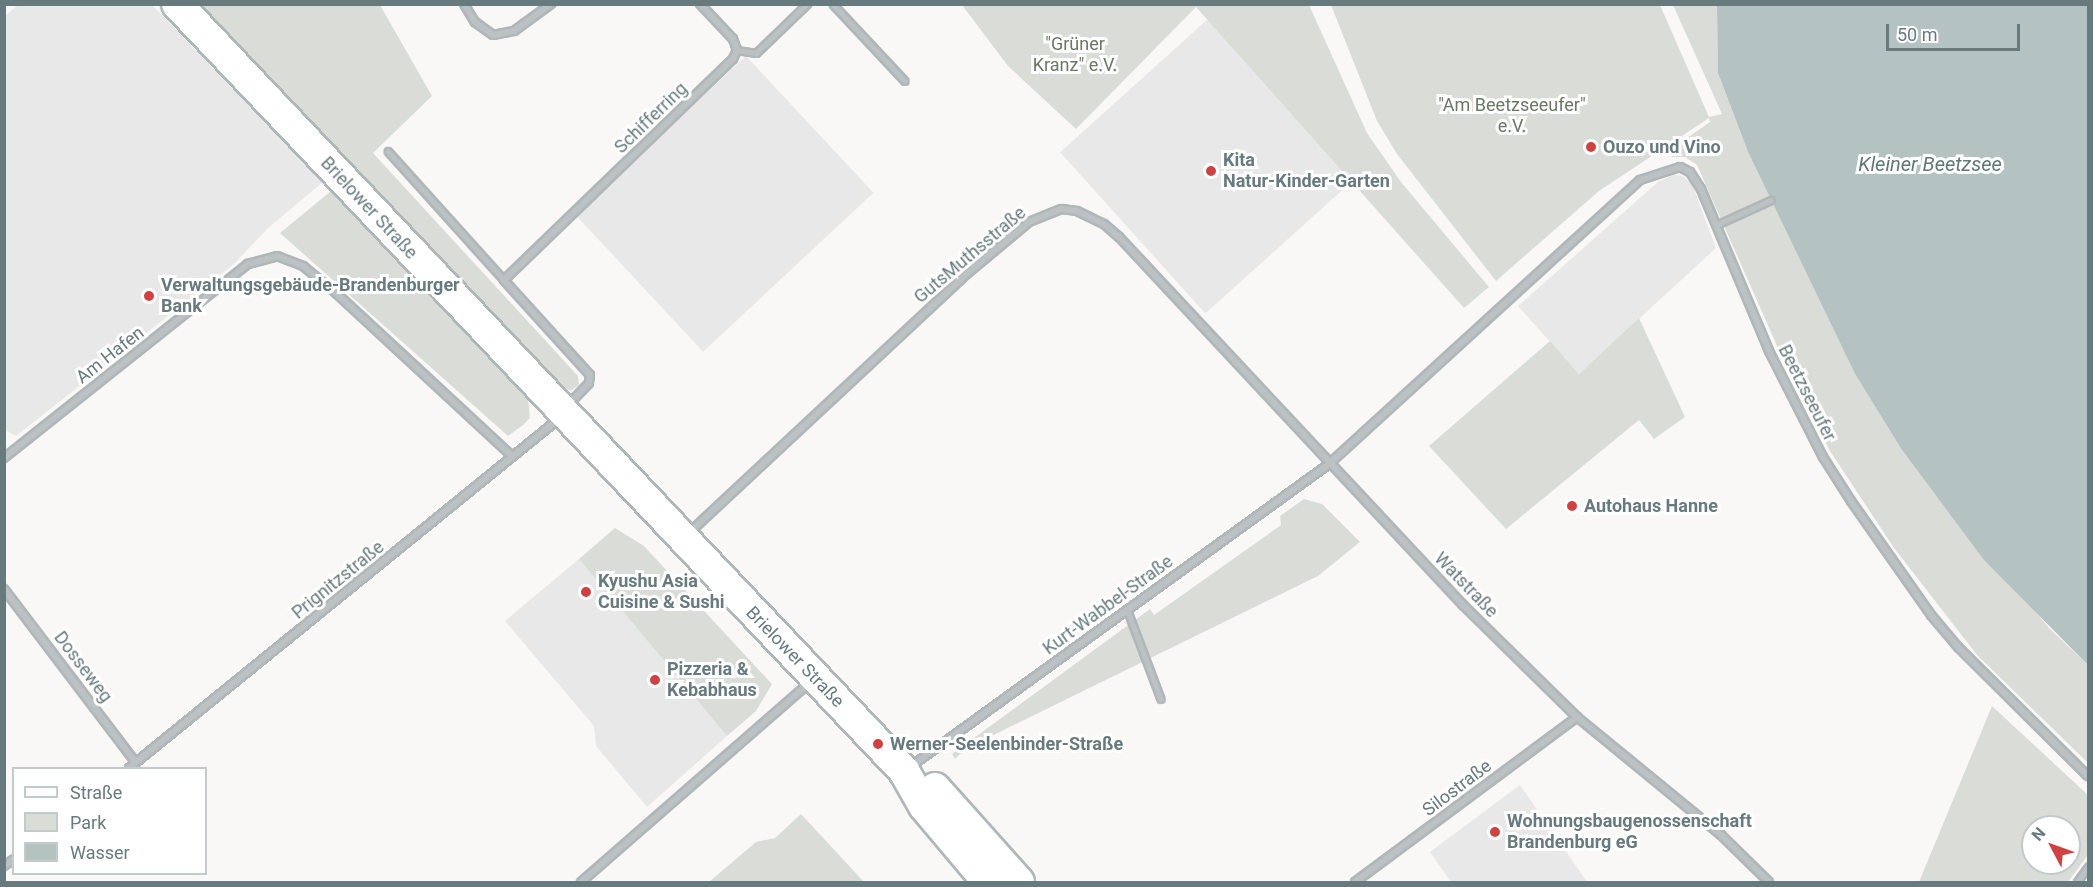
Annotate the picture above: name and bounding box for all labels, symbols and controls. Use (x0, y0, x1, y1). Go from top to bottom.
scale bar (1889, 12, 2022, 50)
text: 50 m (1897, 24, 1937, 45)
park label: "Grüner Kranz" e.V. (1033, 34, 1117, 76)
street label: Schifferring (610, 78, 692, 158)
park label: "Am Beetzseeufer" e.V. (1438, 95, 1586, 138)
place label: Ouzo und Vino (1603, 136, 1721, 158)
marker: Ouzo und Vino (1584, 140, 1598, 154)
place label: Kita Natur-Kinder-Garten (1223, 150, 1390, 192)
street label: Brielower Straße (316, 152, 422, 264)
water label: Kleiner Beetzsee (1858, 152, 2002, 176)
marker: Kita Natur-Kinder-Garten (1204, 164, 1218, 178)
street label: GutsMuthsstraße (910, 202, 1030, 308)
place label: Verwaltungsgebäude-Brandenburger Bank (161, 275, 460, 318)
marker: Verwaltungsgebäude-Brandenburger Bank (142, 289, 156, 303)
street label: Am Hafen (72, 322, 148, 388)
street label: Beetzseeufer (1774, 341, 1840, 445)
place label: Autohaus Hanne (1584, 495, 1718, 517)
marker: Autohaus Hanne (1565, 499, 1579, 513)
street label: Prignitzstraße (288, 536, 388, 624)
street label: Watstraße (1430, 548, 1502, 622)
street label: Kurt-Wabbel-Straße (1039, 551, 1177, 659)
place label: Kyushu Asia Cuisine & Sushi (598, 571, 724, 614)
marker: Kyushu Asia Cuisine & Sushi (579, 585, 593, 599)
street label: Brielower Straße (741, 602, 849, 712)
street label: Dosseweg (49, 627, 117, 707)
place label: Pizzeria & Kebabhaus (667, 659, 757, 702)
marker: Pizzeria & Kebabhaus (648, 673, 662, 687)
place label: Werner-Seelenbinder-Straße (890, 733, 1123, 755)
marker: Werner-Seelenbinder-Straße (871, 737, 885, 751)
street label: Silostraße (1418, 755, 1496, 821)
legend (12, 767, 207, 875)
text: Straße (70, 782, 122, 803)
place label: Wohnungsbaugenossenschaft Brandenburg eG (1507, 811, 1752, 854)
text: Park (70, 812, 106, 833)
north arrow (2021, 815, 2081, 875)
text: N (2028, 824, 2049, 845)
marker: Wohnungsbaugenossenschaft Brandenburg eG (1488, 825, 1502, 839)
text: Wasser (70, 842, 130, 863)

